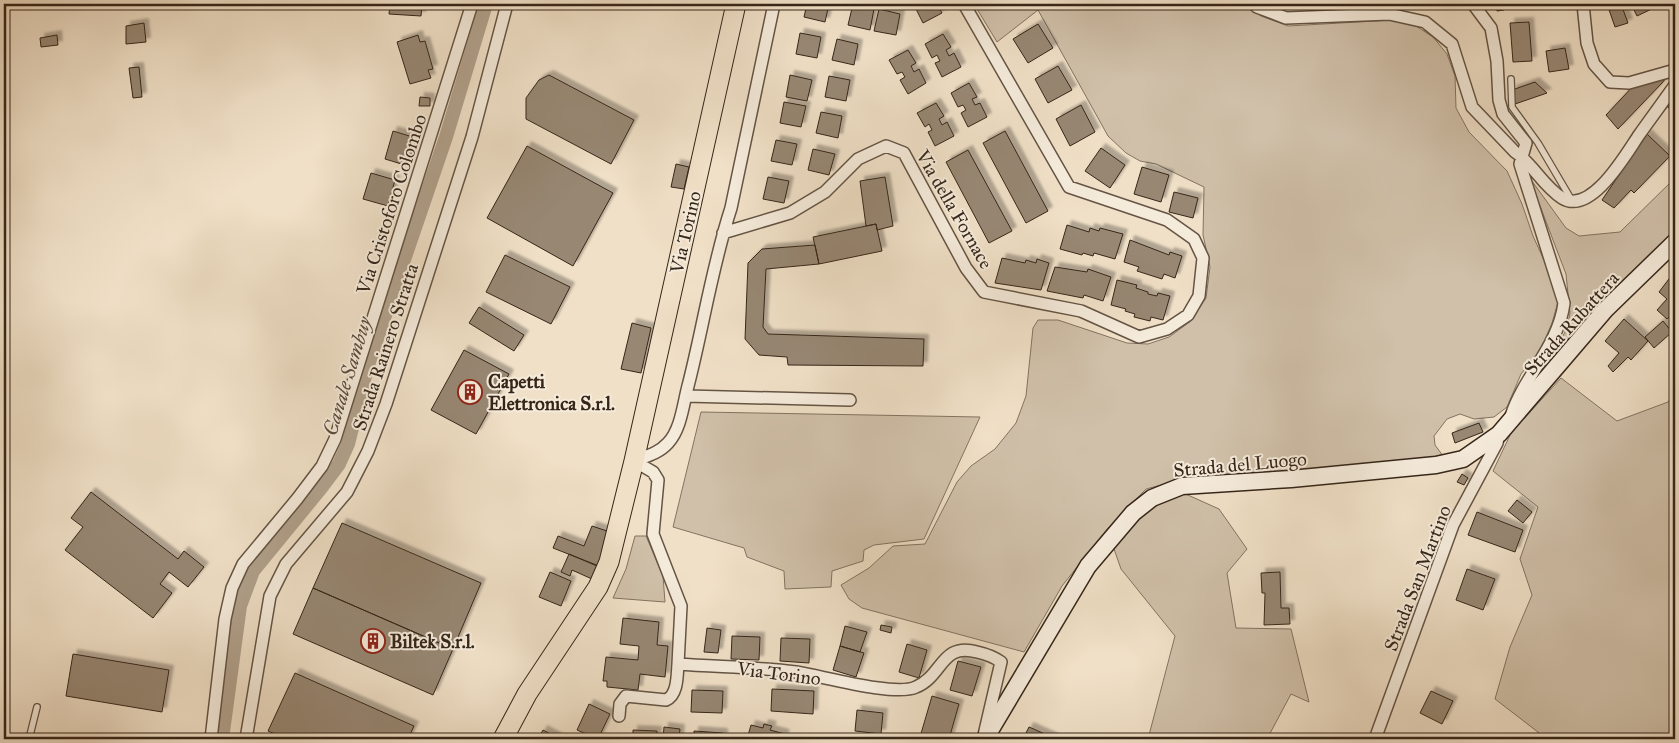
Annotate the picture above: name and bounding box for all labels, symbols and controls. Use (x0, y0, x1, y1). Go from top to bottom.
street label: Via Cristoforo Colombo (351, 111, 432, 298)
street label: Via della Fornace (911, 145, 998, 273)
street label: Via Torino (665, 188, 706, 277)
street label: Strada Rainero Stratta (348, 260, 424, 434)
street label: Strada Rubattera (1519, 266, 1625, 380)
water label: Canale Sambuy (318, 312, 377, 438)
place label: Capetti Elettronica S.r.l. (488, 370, 615, 415)
building icon: Capetti Elettronica S.r.l. (457, 379, 483, 405)
street label: Strada del Luogo (1172, 447, 1308, 483)
street label: Strada San Martino (1379, 502, 1456, 654)
building icon: Biltek S.r.l. (360, 628, 386, 654)
place label: Biltek S.r.l. (390, 630, 475, 653)
street label: Via Torino (735, 657, 822, 690)

